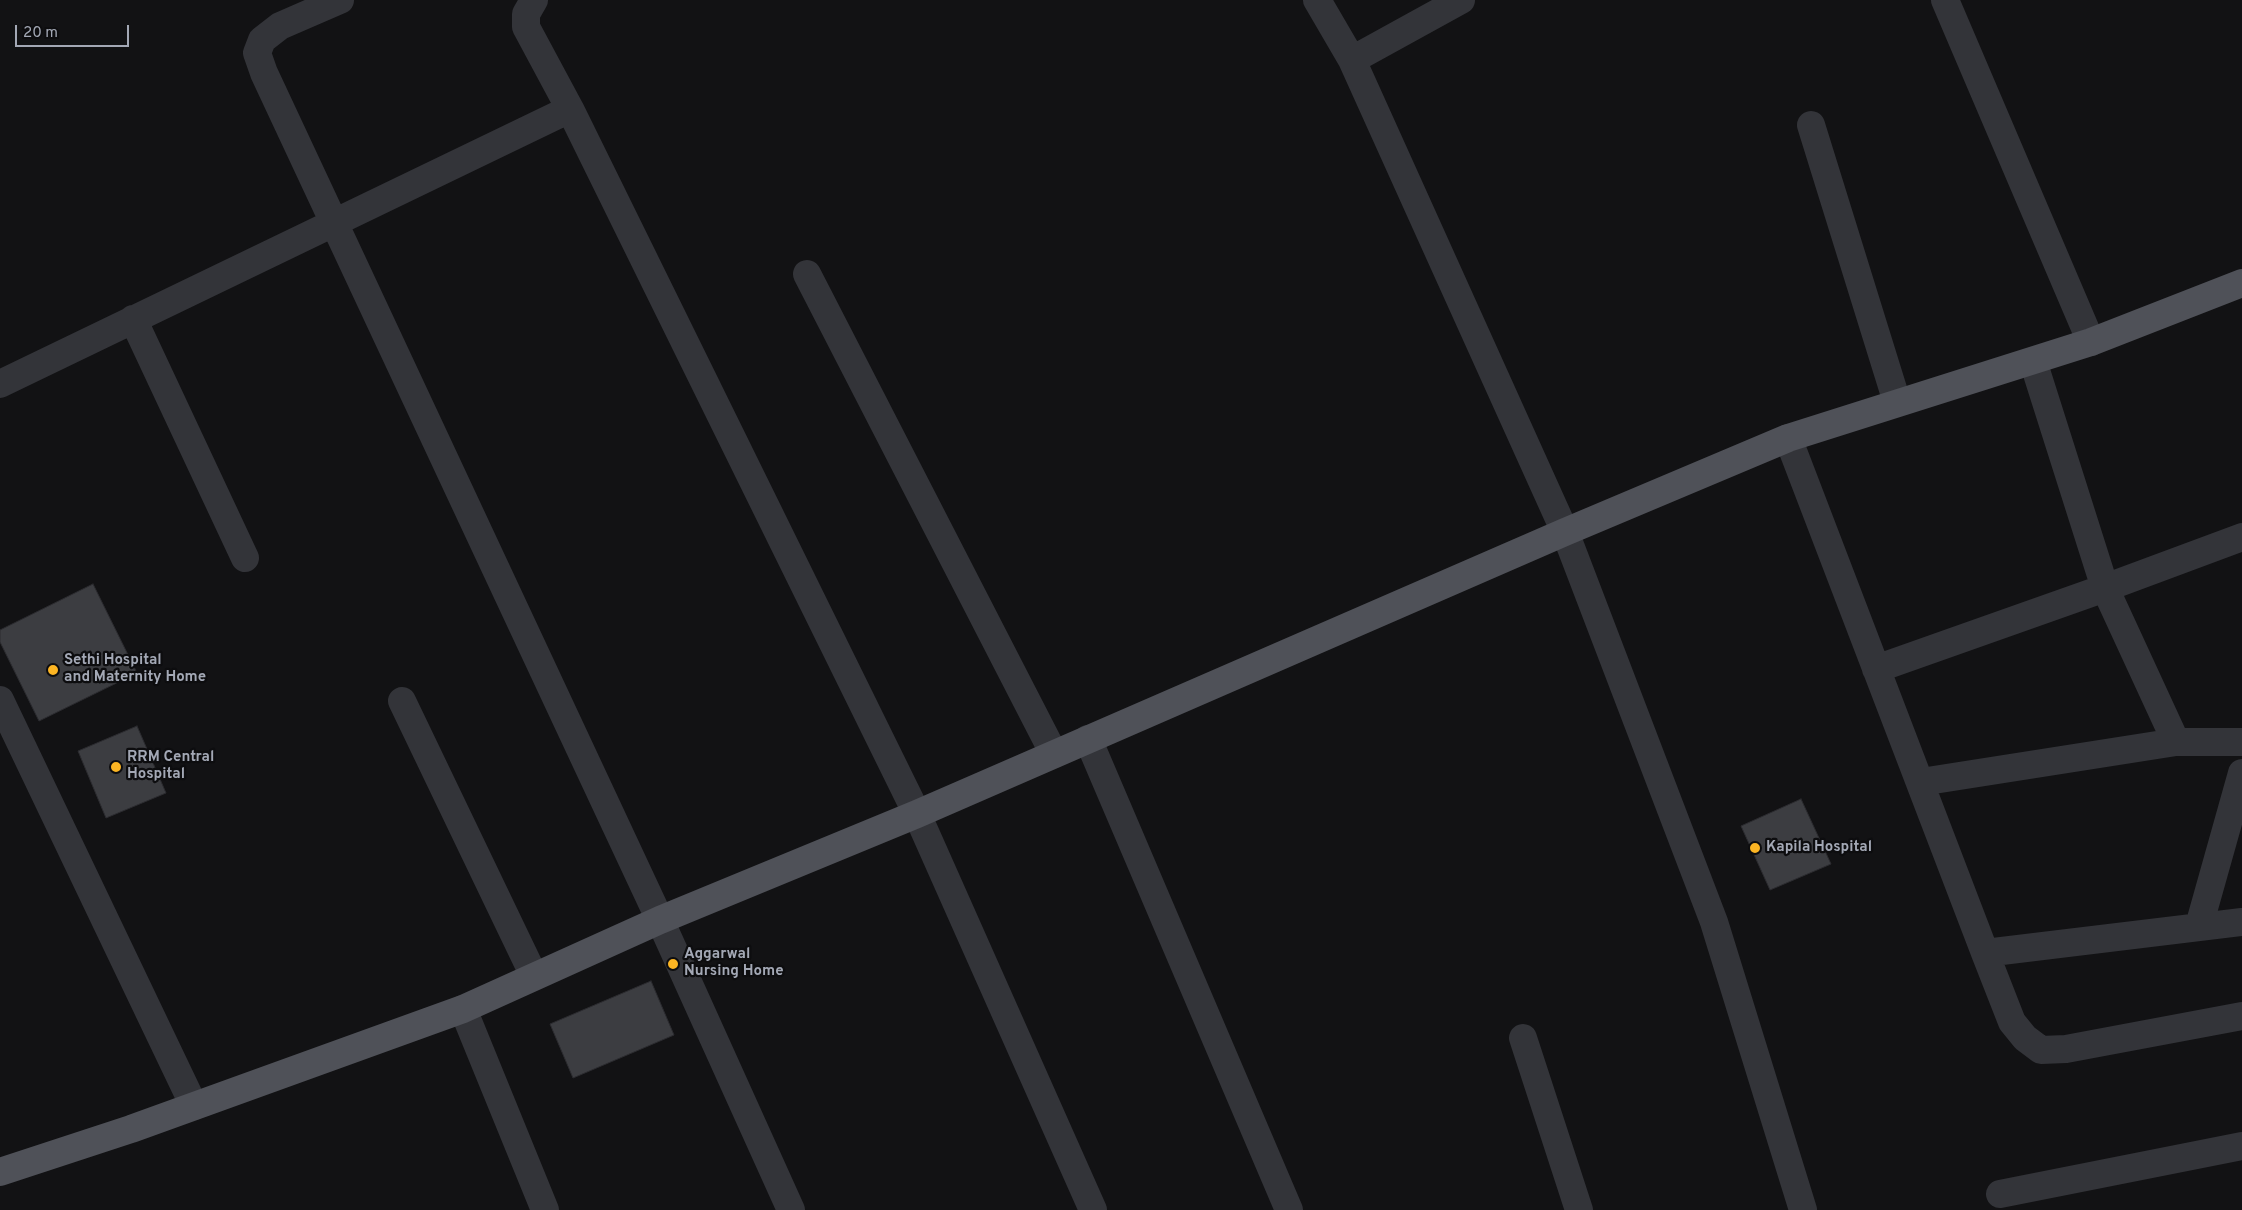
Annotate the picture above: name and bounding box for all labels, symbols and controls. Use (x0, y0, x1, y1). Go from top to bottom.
scale bar (18, 15, 131, 47)
text: 20 m (23, 24, 58, 43)
place label: Sethi Hospital and Maternity Home (64, 652, 206, 687)
marker: Sethi Hospital and Maternity Home (46, 663, 60, 677)
place label: RRM Central Hospital (127, 749, 214, 784)
marker: RRM Central Hospital (109, 760, 123, 774)
place label: Kapila Hospital (1766, 839, 1872, 857)
marker: Kapila Hospital (1748, 841, 1762, 855)
place label: Aggarwal Nursing Home (684, 946, 784, 981)
marker: Aggarwal Nursing Home (666, 957, 680, 971)

